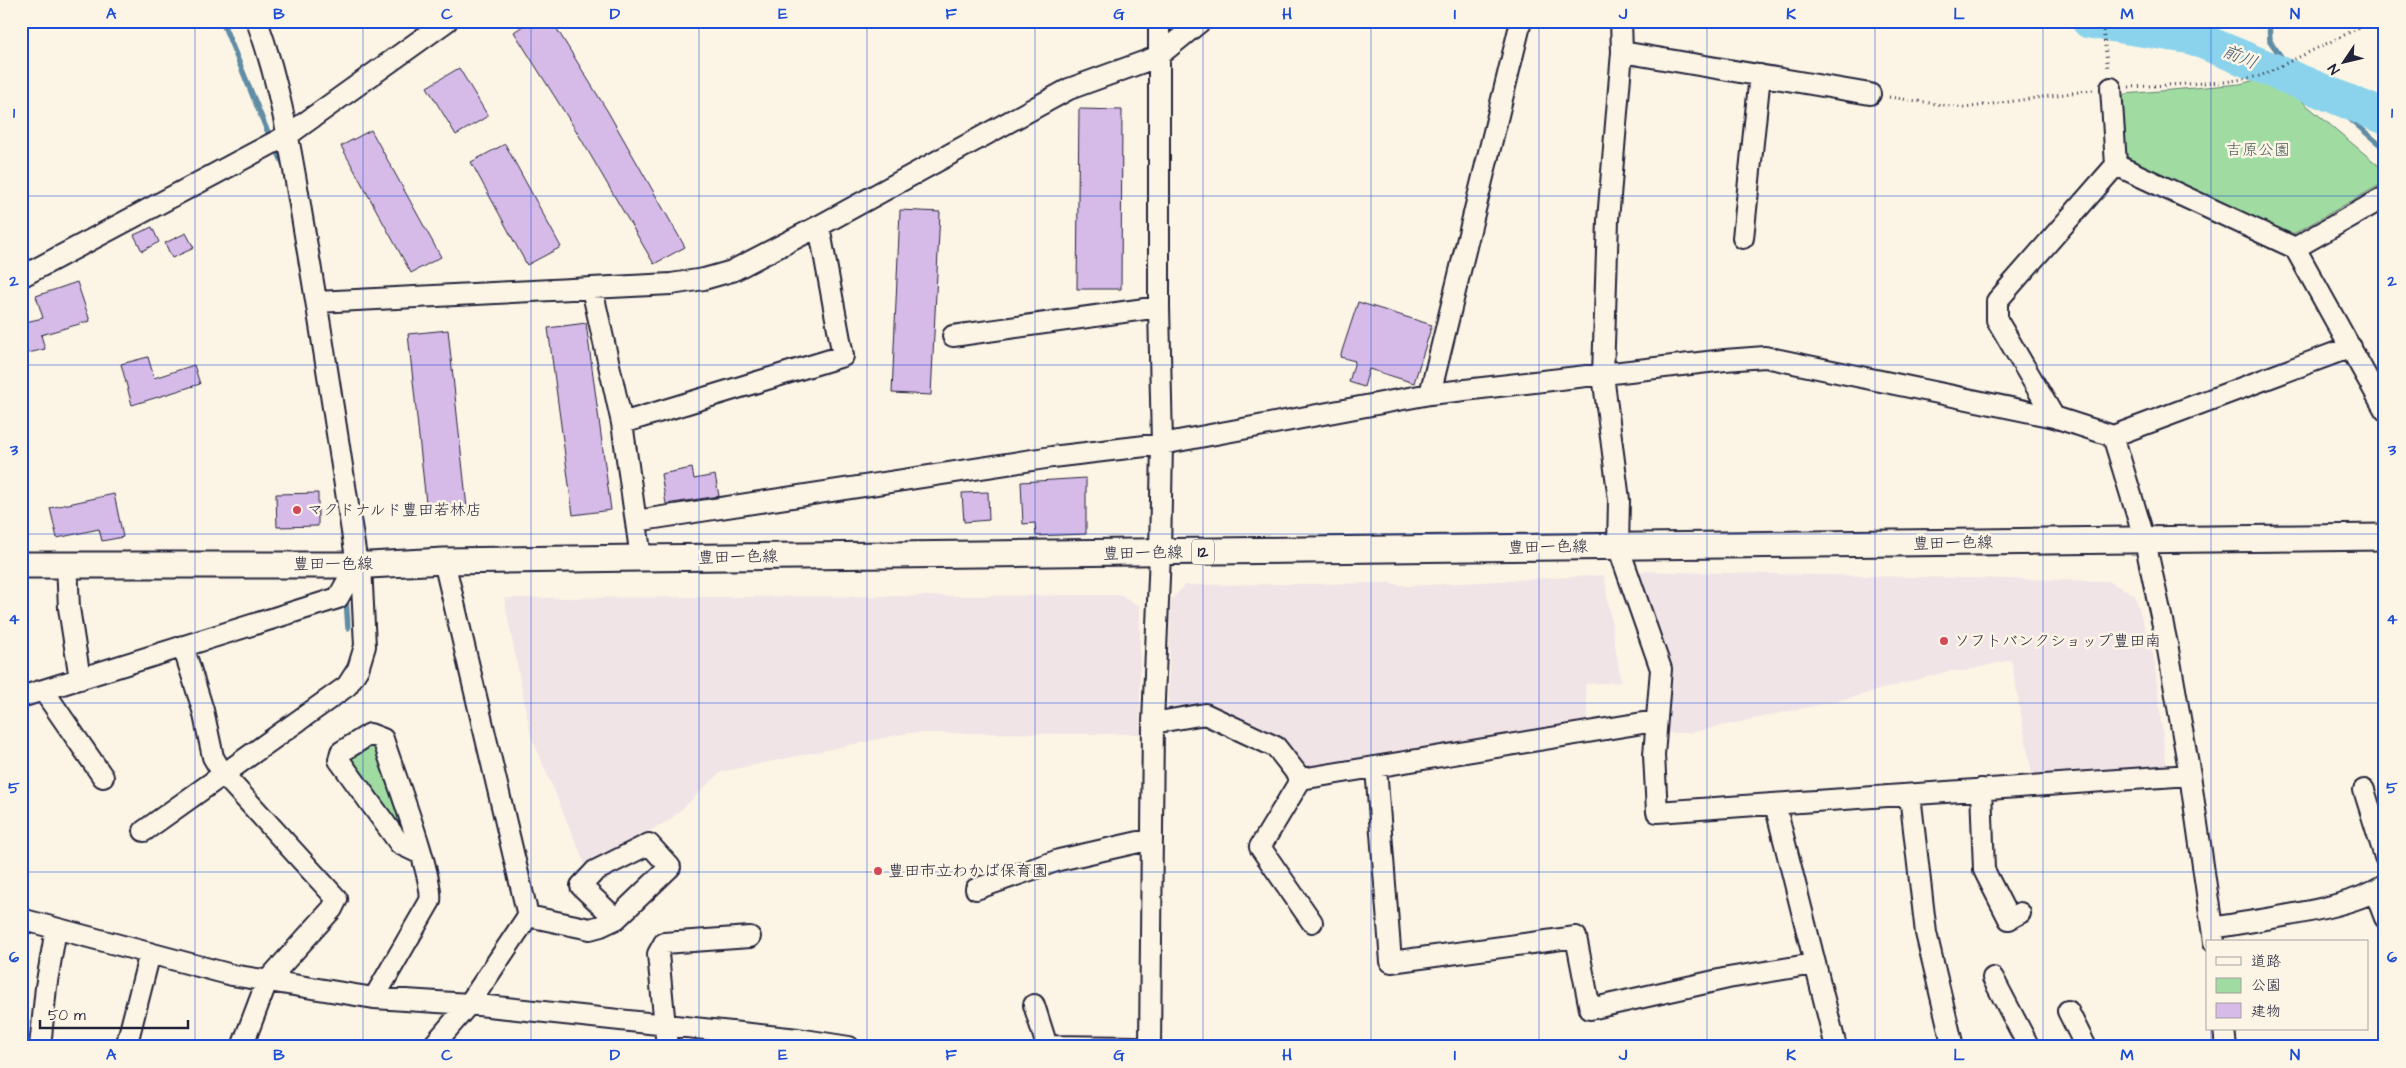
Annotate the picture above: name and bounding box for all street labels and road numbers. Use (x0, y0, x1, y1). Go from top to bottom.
street label: 豊田一色線 (1913, 531, 1993, 555)
street label: 豊田一色線 (1508, 535, 1588, 559)
road number: 12 (1192, 540, 1214, 564)
street label: 豊田一色線 (1103, 541, 1183, 565)
street label: 豊田一色線 (698, 545, 778, 569)
street label: 豊田一色線 (293, 553, 373, 575)

